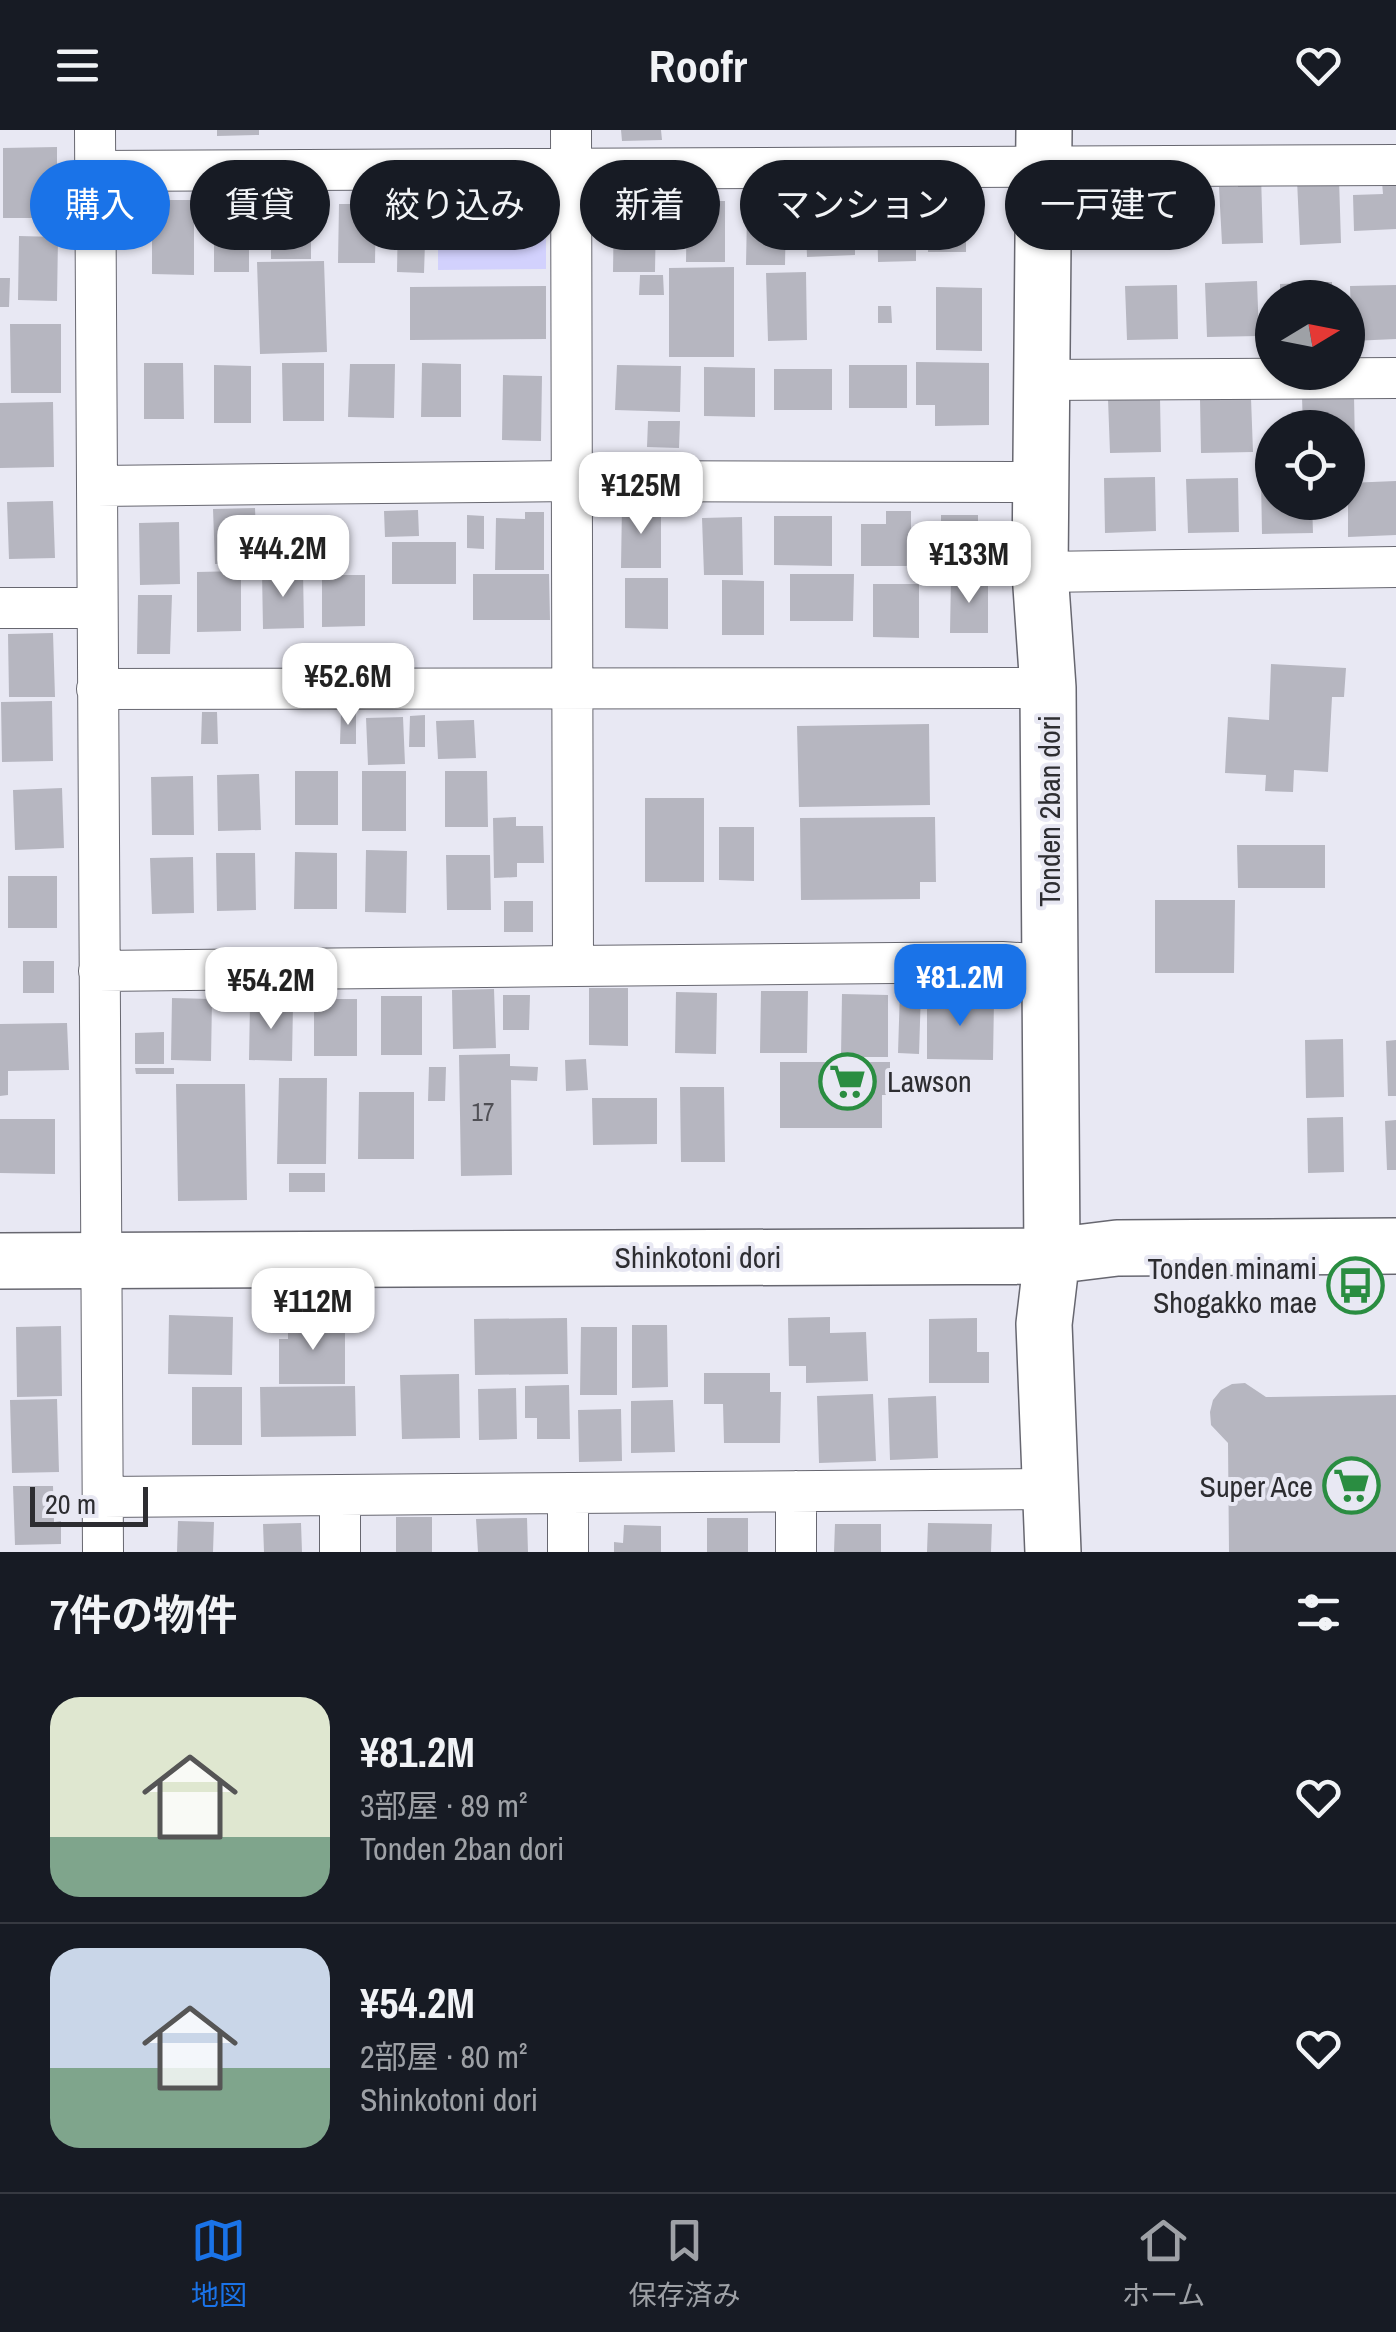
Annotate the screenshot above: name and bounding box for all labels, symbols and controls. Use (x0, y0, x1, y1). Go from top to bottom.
text: Roofr (649, 35, 747, 96)
icon: menu (50, 38, 105, 93)
icon: heart (1291, 38, 1346, 93)
chip: 購入 (30, 160, 170, 250)
chip: 賃貸 (190, 160, 330, 250)
chip: 絞り込み (350, 160, 560, 250)
chip: 新着 (580, 160, 720, 250)
chip: マンション (740, 160, 985, 250)
chip: 一戸建て (1005, 160, 1215, 250)
north arrow (1255, 280, 1365, 390)
map controls (1255, 280, 1365, 520)
button: locate (1255, 410, 1365, 520)
pin: ¥125M (571, 452, 711, 537)
text: ¥125M (601, 463, 681, 506)
pin: ¥44.2M (202, 515, 364, 600)
pin: ¥133M (899, 521, 1039, 606)
text: ¥44.2M (239, 526, 327, 569)
text: ¥133M (929, 532, 1009, 575)
pin: ¥52.6M (267, 643, 429, 728)
text: ¥52.6M (304, 654, 392, 697)
street label: Tonden 2ban dori (1029, 715, 1069, 907)
pin: ¥81.2M (879, 944, 1041, 1029)
pin: ¥54.2M (190, 947, 352, 1032)
text: ¥81.2M (916, 955, 1004, 998)
text: ¥54.2M (227, 958, 315, 1001)
supermarket icon: Lawson (818, 1051, 878, 1111)
place label: Lawson (887, 1061, 972, 1101)
house number: 17 (472, 1095, 494, 1129)
street label: Shinkotoni dori (615, 1237, 781, 1277)
place label: Tonden minami Shogakko mae (1147, 1248, 1317, 1322)
bus stop icon: Tonden minami Shogakko mae (1326, 1255, 1386, 1315)
pin: ¥112M (243, 1268, 383, 1353)
text: ¥112M (274, 1279, 352, 1322)
supermarket icon: Super Ace (1322, 1456, 1382, 1516)
place label: Super Ace (1199, 1466, 1313, 1506)
scale bar (30, 1482, 148, 1526)
text: 20 m (45, 1485, 96, 1523)
icon: filters (1291, 1585, 1346, 1640)
text: 7件の物件 (50, 1587, 237, 1643)
text: ¥81.2M (360, 1724, 475, 1780)
icon: home (130, 1737, 250, 1857)
icon: heart (1291, 1770, 1346, 1825)
text: 3部屋 · 89 m² (360, 1784, 528, 1827)
text: Tonden 2ban dori (360, 1827, 564, 1870)
text: ¥54.2M (360, 1975, 475, 2031)
icon: home (130, 1988, 250, 2108)
icon: heart (1291, 2021, 1346, 2076)
text: 2部屋 · 80 m² (360, 2035, 528, 2078)
text: Shinkotoni dori (360, 2078, 538, 2121)
tab: 地図 (191, 2213, 247, 2314)
tab: 保存済み (628, 2213, 740, 2314)
tab: ホーム (1122, 2213, 1205, 2314)

